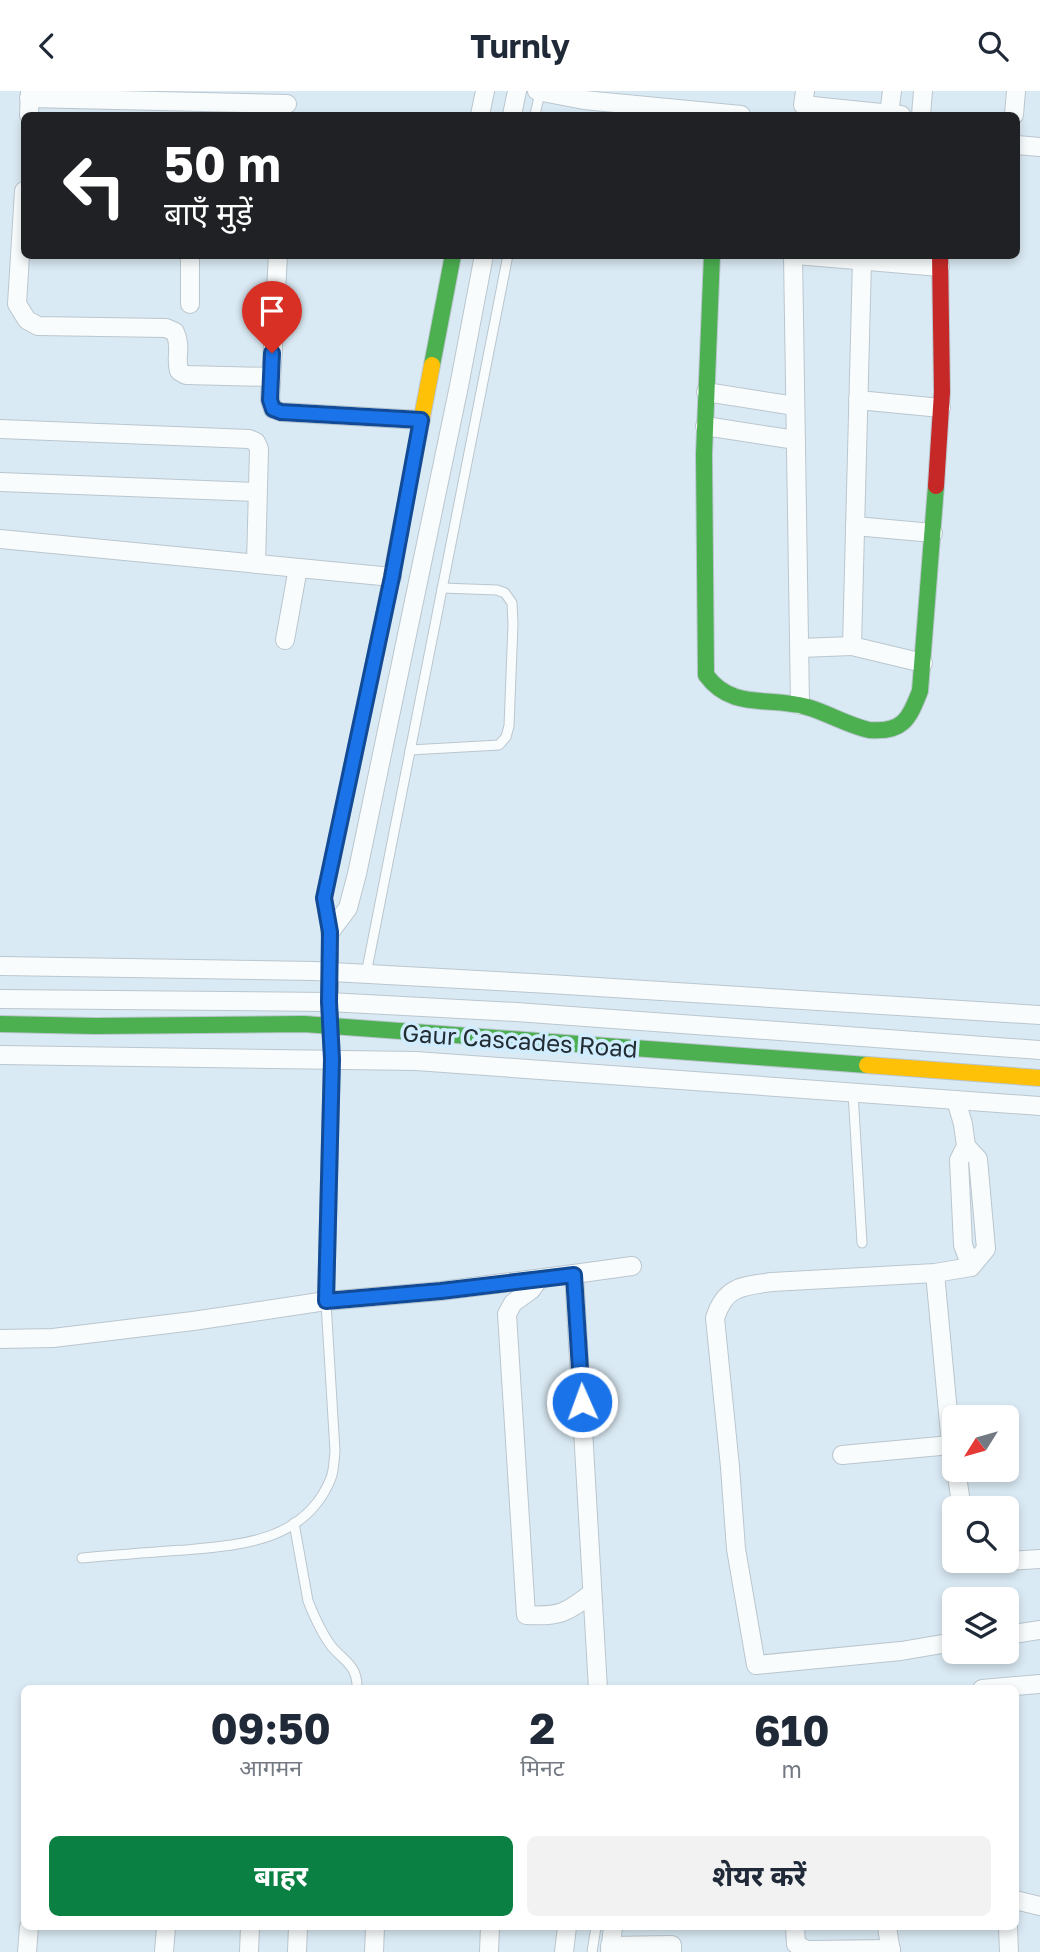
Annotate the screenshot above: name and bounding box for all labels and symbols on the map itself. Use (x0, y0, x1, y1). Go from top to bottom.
pin (242, 281, 302, 353)
street label: Gaur Cascades Road (401, 1017, 639, 1063)
position arrow (545, 1365, 619, 1439)
north arrow (942, 1405, 1018, 1482)

